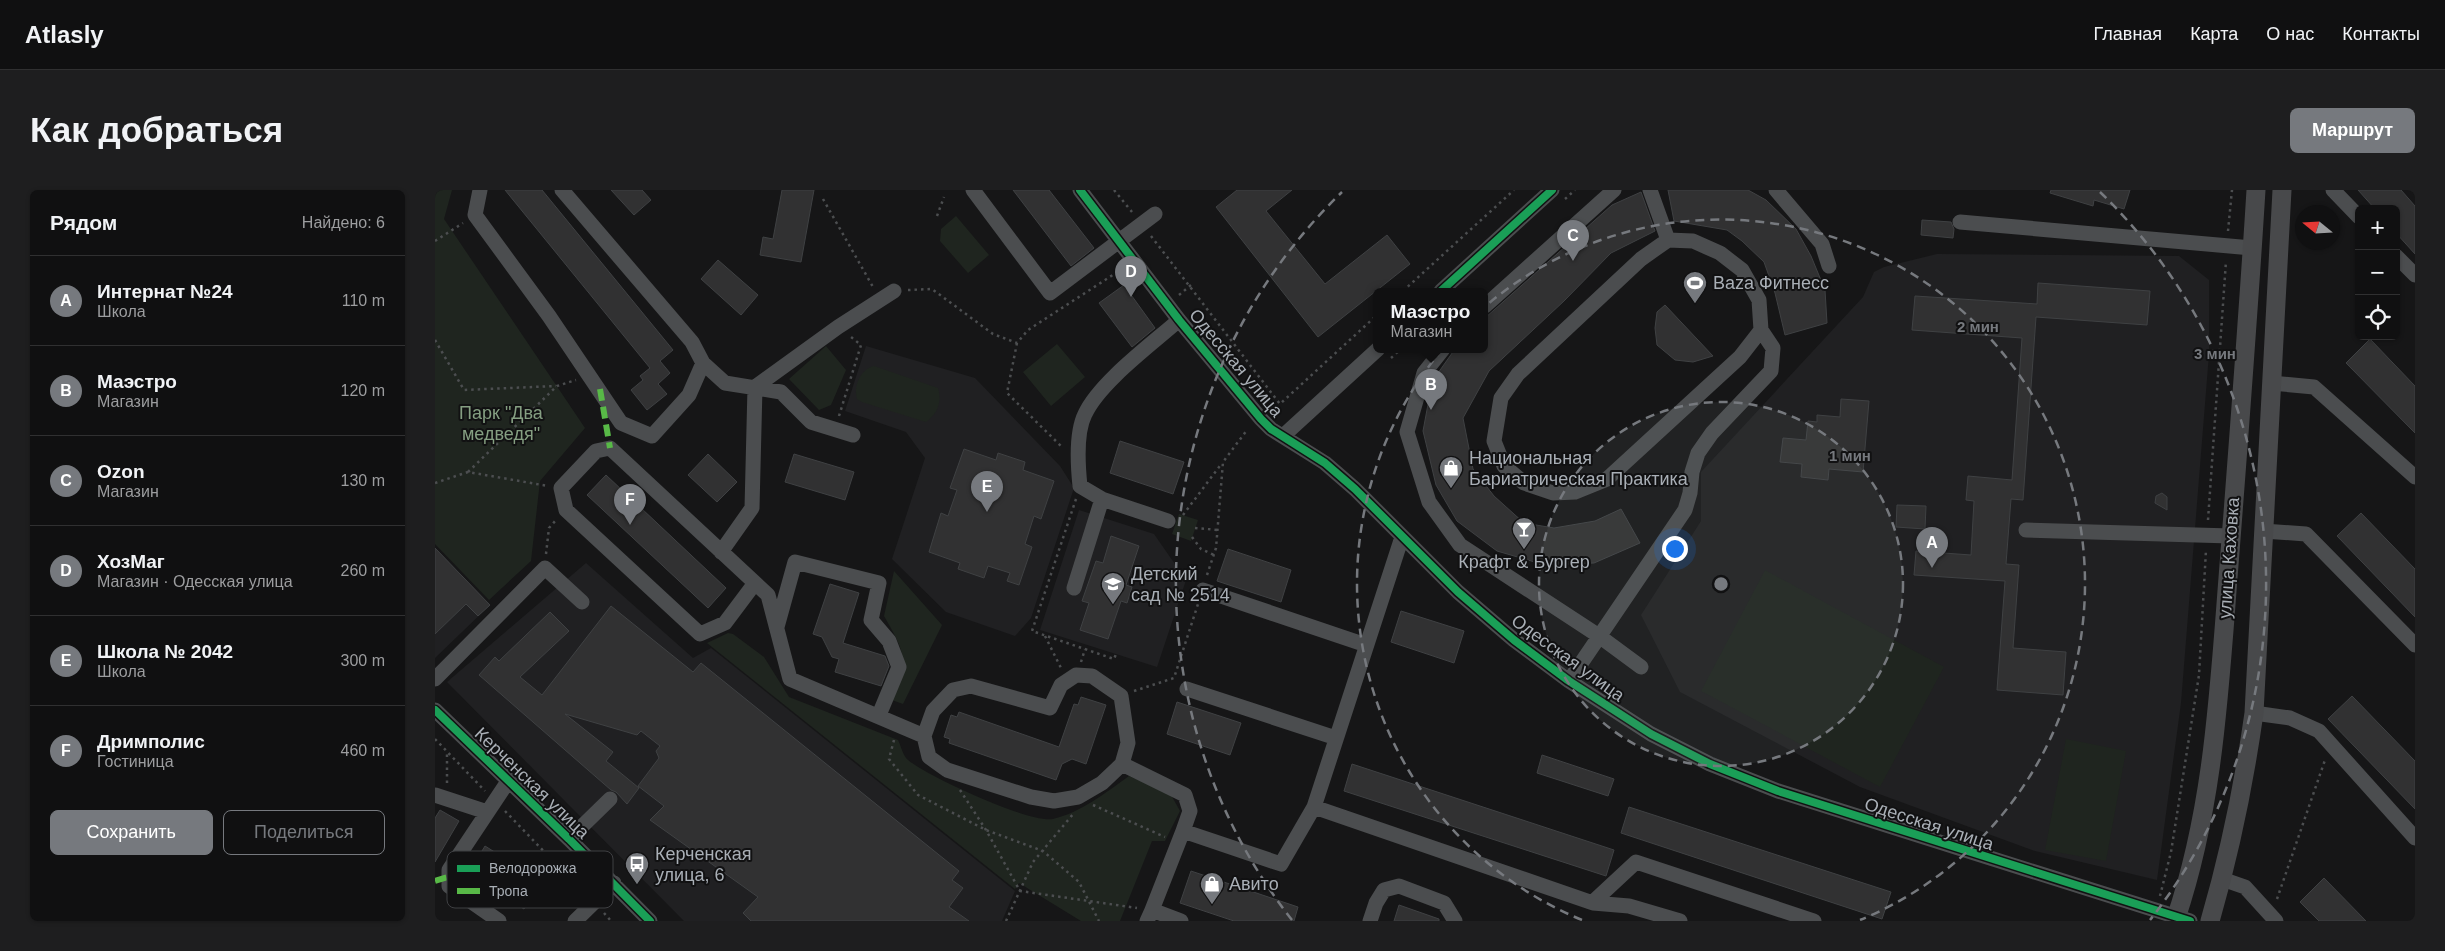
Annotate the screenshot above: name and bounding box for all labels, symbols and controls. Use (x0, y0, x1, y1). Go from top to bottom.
text: Atlasly (25, 21, 104, 48)
text: Главная (2094, 24, 2162, 44)
text: Карта (2190, 24, 2238, 44)
text: О нас (2266, 24, 2314, 44)
text: Контакты (2342, 24, 2420, 44)
button: Маршрут (2290, 108, 2415, 153)
text: Как добраться (30, 110, 283, 149)
north arrow (2295, 205, 2340, 250)
map controls (2355, 205, 2400, 340)
button: + (2355, 205, 2400, 250)
text: Рядом (50, 211, 117, 234)
text: Найдено: 6 (302, 214, 385, 231)
pin: C (1557, 220, 1589, 261)
button: − (2355, 250, 2400, 295)
pin: D (1115, 256, 1147, 297)
sports icon: Baza Фитнесс (1682, 270, 1708, 304)
place label: Baza Фитнесс (1713, 273, 1829, 293)
text: Интернат №24 (97, 281, 233, 302)
popup (1373, 288, 1488, 353)
text: A (60, 292, 72, 309)
text: 110 m (342, 292, 385, 309)
button: locate (2355, 295, 2400, 340)
text: Маэстро (1391, 301, 1470, 322)
text: Школа (97, 303, 146, 320)
street label: Одесская улица (1185, 305, 1288, 422)
text: 2 мин (1957, 318, 1999, 335)
text: Магазин (1391, 323, 1452, 340)
text: 3 мин (2194, 345, 2236, 362)
pin: B (1415, 369, 1447, 410)
text: Маэстро (97, 371, 177, 392)
text: B (60, 382, 72, 399)
text: 120 m (341, 382, 385, 399)
text: Магазин (97, 393, 159, 410)
park label: Парк "Два медведя" (459, 403, 544, 444)
text: 1 мин (1829, 447, 1871, 464)
place label: Национальная Бариатрическая Практика (1469, 448, 1689, 489)
shop icon: Национальная Бариатрическая Практика (1438, 455, 1464, 489)
text: Ozon (97, 461, 145, 482)
pin: E (971, 471, 1003, 512)
text: C (60, 472, 72, 489)
text: 130 m (341, 472, 385, 489)
text: Магазин (97, 483, 159, 500)
pin: F (614, 484, 646, 525)
street label: улица Каховка (2215, 496, 2243, 619)
bar icon: Крафт & Бургер (1511, 516, 1537, 550)
pin: A (1916, 527, 1948, 568)
your location (1662, 536, 1688, 562)
text: ХозМаг (97, 551, 165, 572)
place label: Крафт & Бургер (1458, 552, 1590, 572)
text: D (60, 562, 72, 579)
text: 260 m (341, 562, 385, 579)
place label: Детский сад № 2514 (1131, 564, 1230, 605)
school or university icon: Детский сад № 2514 (1100, 571, 1126, 605)
text: Магазин · Одесская улица (97, 573, 293, 590)
centre of rings (1712, 575, 1730, 593)
street label: Одесская улица (1508, 610, 1629, 706)
text: Школа № 2042 (97, 641, 233, 662)
text: E (61, 652, 71, 669)
text: 300 m (341, 652, 385, 669)
text: Школа (97, 663, 146, 680)
street label: Керченская улица (471, 723, 594, 843)
text: Дримполис (97, 731, 205, 752)
text: F (61, 742, 71, 759)
text: 460 m (341, 742, 385, 759)
text: Гостиница (97, 753, 174, 770)
street label: Одесская улица (1862, 794, 1997, 855)
button: Сохранить (50, 810, 213, 855)
button: Поделиться (223, 810, 385, 855)
place label: Керченская улица, 6 (655, 844, 751, 885)
legend (447, 851, 613, 908)
bus stop icon: Керченская улица, 6 (624, 851, 650, 885)
text: Велодорожка (489, 860, 577, 876)
shop icon: Авито (1199, 871, 1225, 905)
place label: Авито (1229, 874, 1279, 894)
text: Тропа (489, 883, 528, 899)

